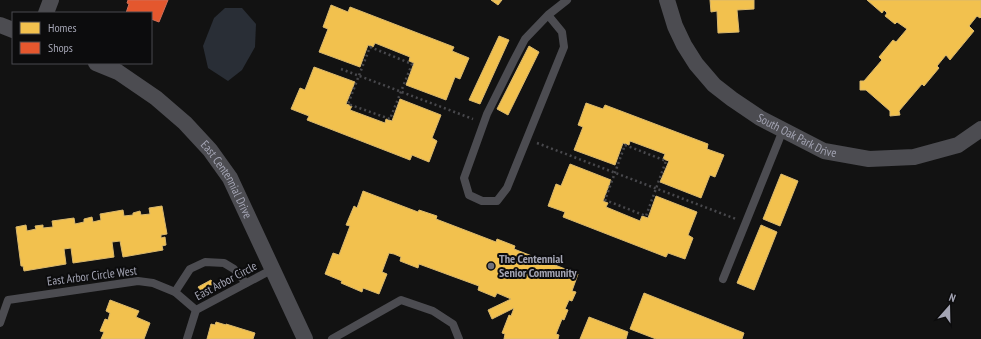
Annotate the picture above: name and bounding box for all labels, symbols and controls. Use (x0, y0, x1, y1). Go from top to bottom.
legend (12, 12, 152, 64)
text: Homes (48, 20, 76, 35)
text: Shops (48, 40, 73, 55)
street label: South Oak Park Drive (755, 110, 838, 160)
street label: East Centennial Drive (198, 137, 256, 221)
place label: The Centennial Senior Community (499, 251, 577, 280)
street label: East Arbor Circle (192, 258, 259, 303)
marker: The Centennial Senior Community (486, 261, 496, 271)
street label: East Arbor Circle West (46, 262, 138, 288)
north arrow (929, 287, 969, 327)
text: N (947, 290, 958, 305)

